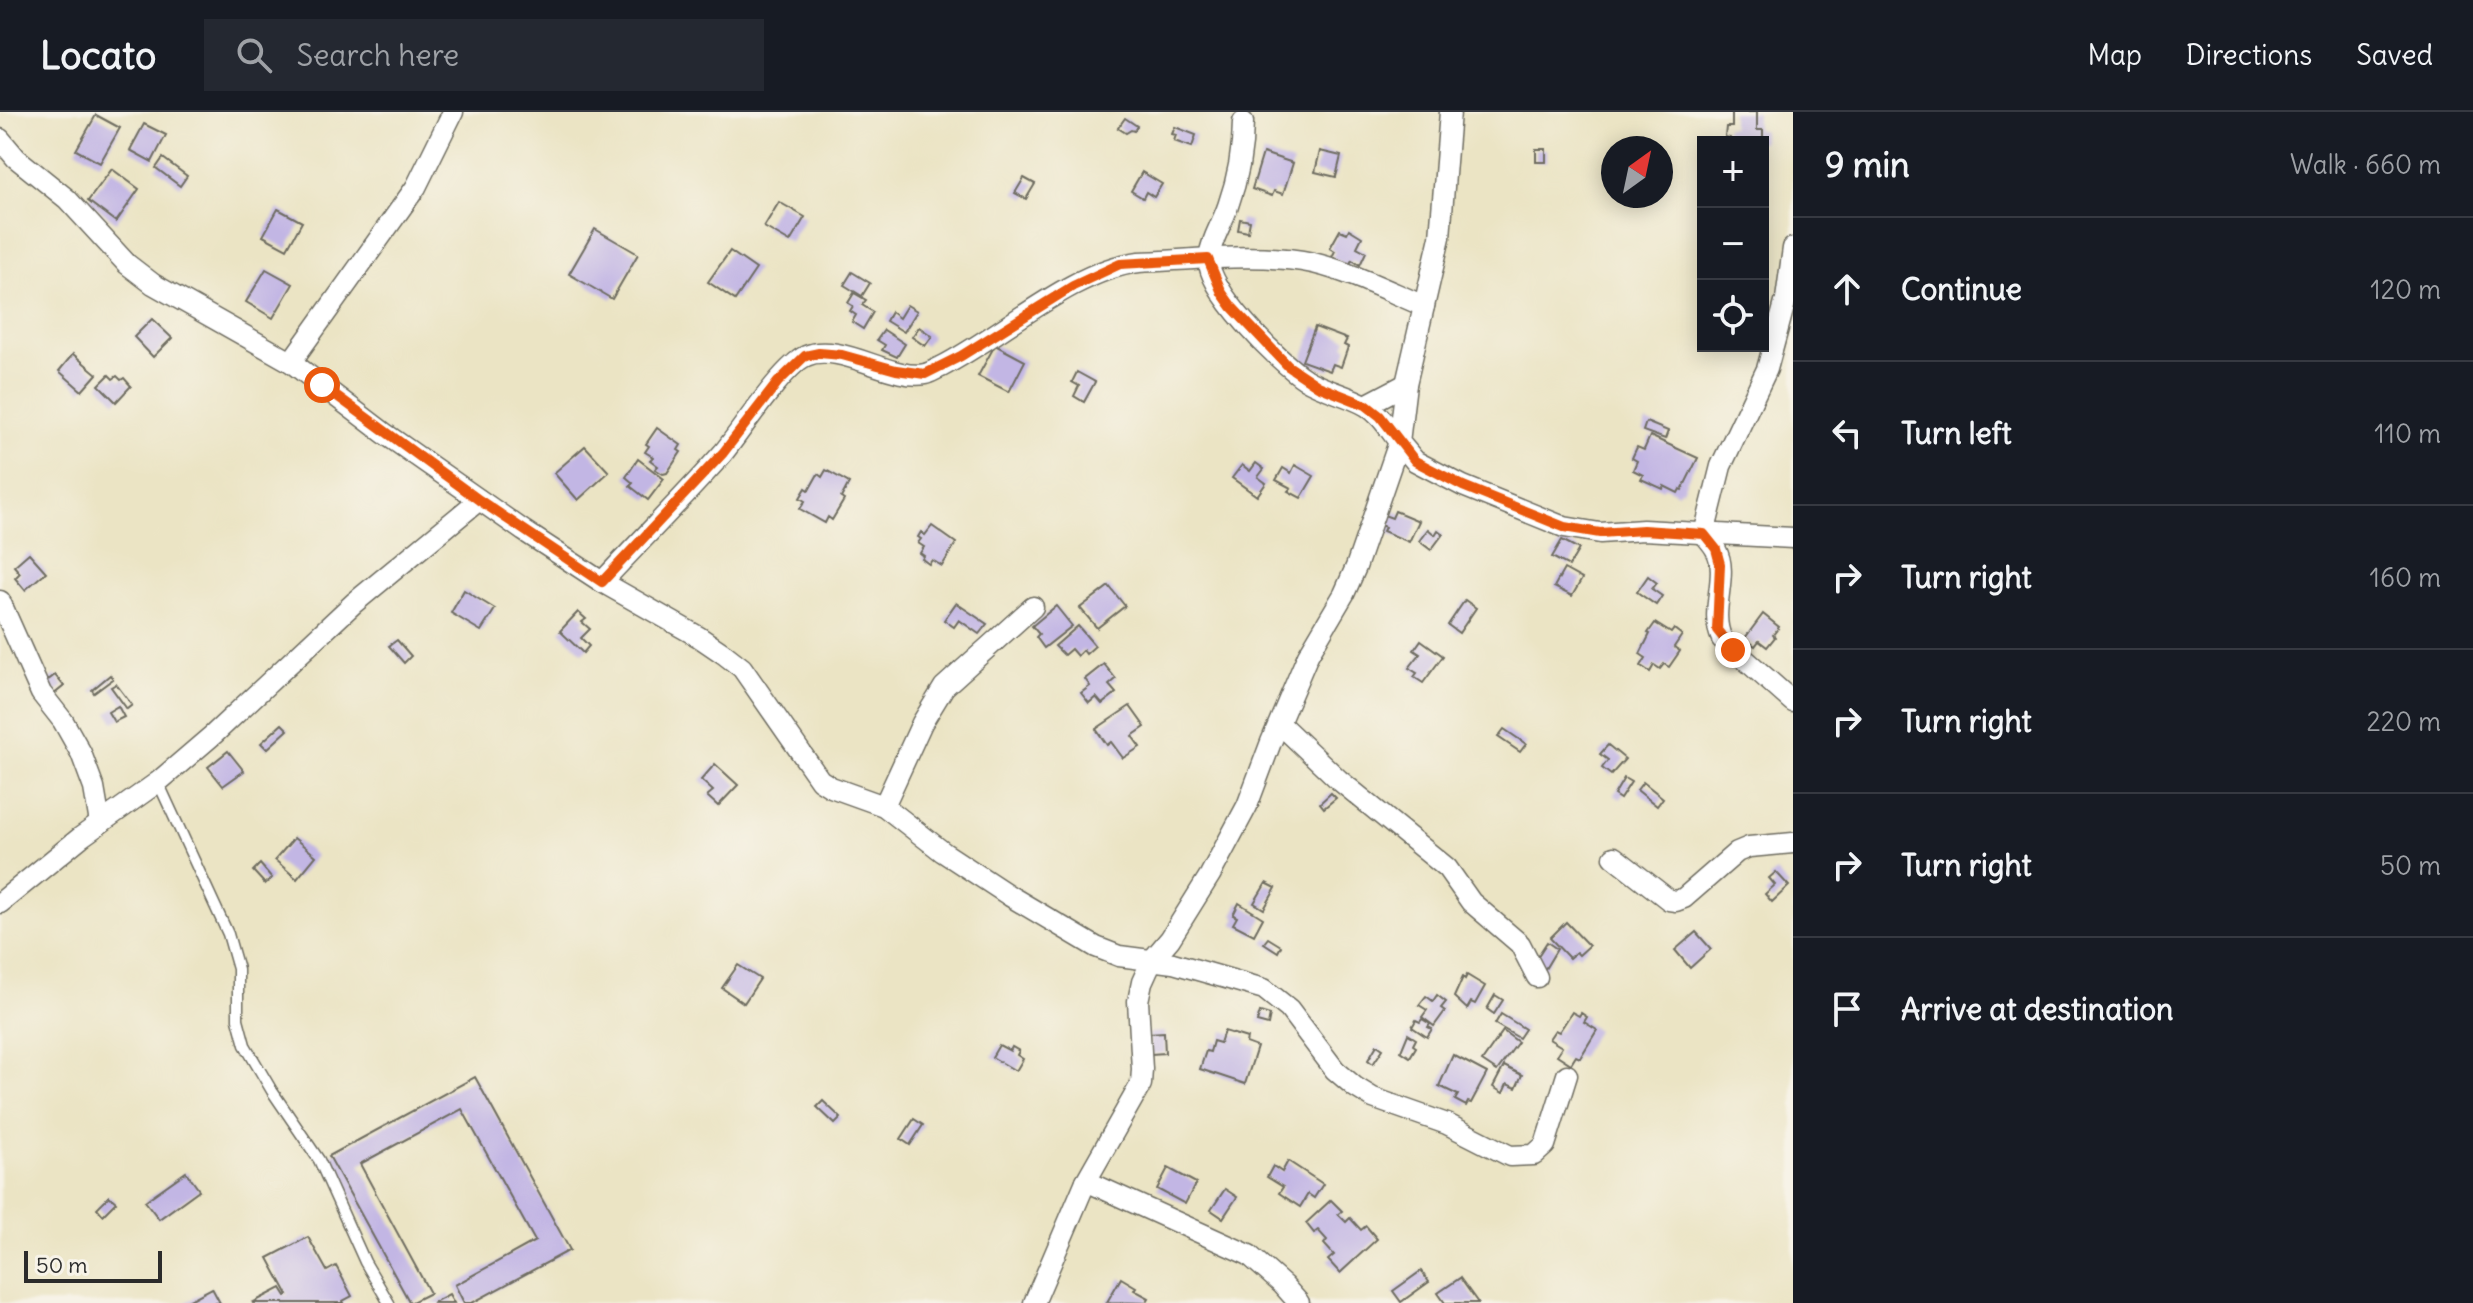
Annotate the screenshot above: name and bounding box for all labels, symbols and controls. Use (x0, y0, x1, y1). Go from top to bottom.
search box (204, 19, 764, 91)
text: Locato (40, 32, 156, 79)
icon: search (232, 33, 276, 77)
text: Search here (296, 36, 459, 74)
text: Map (2087, 37, 2142, 73)
text: Directions (2186, 37, 2312, 73)
text: Saved (2356, 37, 2433, 73)
north arrow (1601, 136, 1673, 208)
map controls (1697, 136, 1769, 352)
button: + (1697, 136, 1769, 208)
text: 9 min (1825, 143, 1910, 186)
text: Walk · 660 m (2290, 148, 2441, 181)
button: − (1697, 208, 1769, 280)
icon: ahead (1825, 267, 1869, 311)
text: Continue (1901, 270, 2022, 308)
text: 120 m (2370, 273, 2441, 306)
button: locate (1697, 280, 1769, 352)
route start (304, 367, 340, 403)
icon: left (1825, 411, 1869, 455)
text: Turn left (1901, 414, 2012, 452)
text: 110 m (2374, 417, 2441, 450)
icon: right (1825, 555, 1869, 599)
text: Turn right (1901, 558, 2032, 596)
text: 160 m (2370, 561, 2441, 594)
route end (1715, 632, 1751, 668)
icon: right (1825, 699, 1869, 743)
text: Turn right (1901, 702, 2032, 740)
text: 220 m (2366, 705, 2441, 738)
icon: right (1825, 843, 1869, 887)
text: Turn right (1901, 846, 2032, 884)
text: 50 m (2380, 849, 2441, 882)
icon: arrive (1825, 987, 1869, 1031)
text: Arrive at destination (1901, 990, 2173, 1028)
scale bar (24, 1247, 162, 1283)
text: 50 m (36, 1251, 88, 1279)

